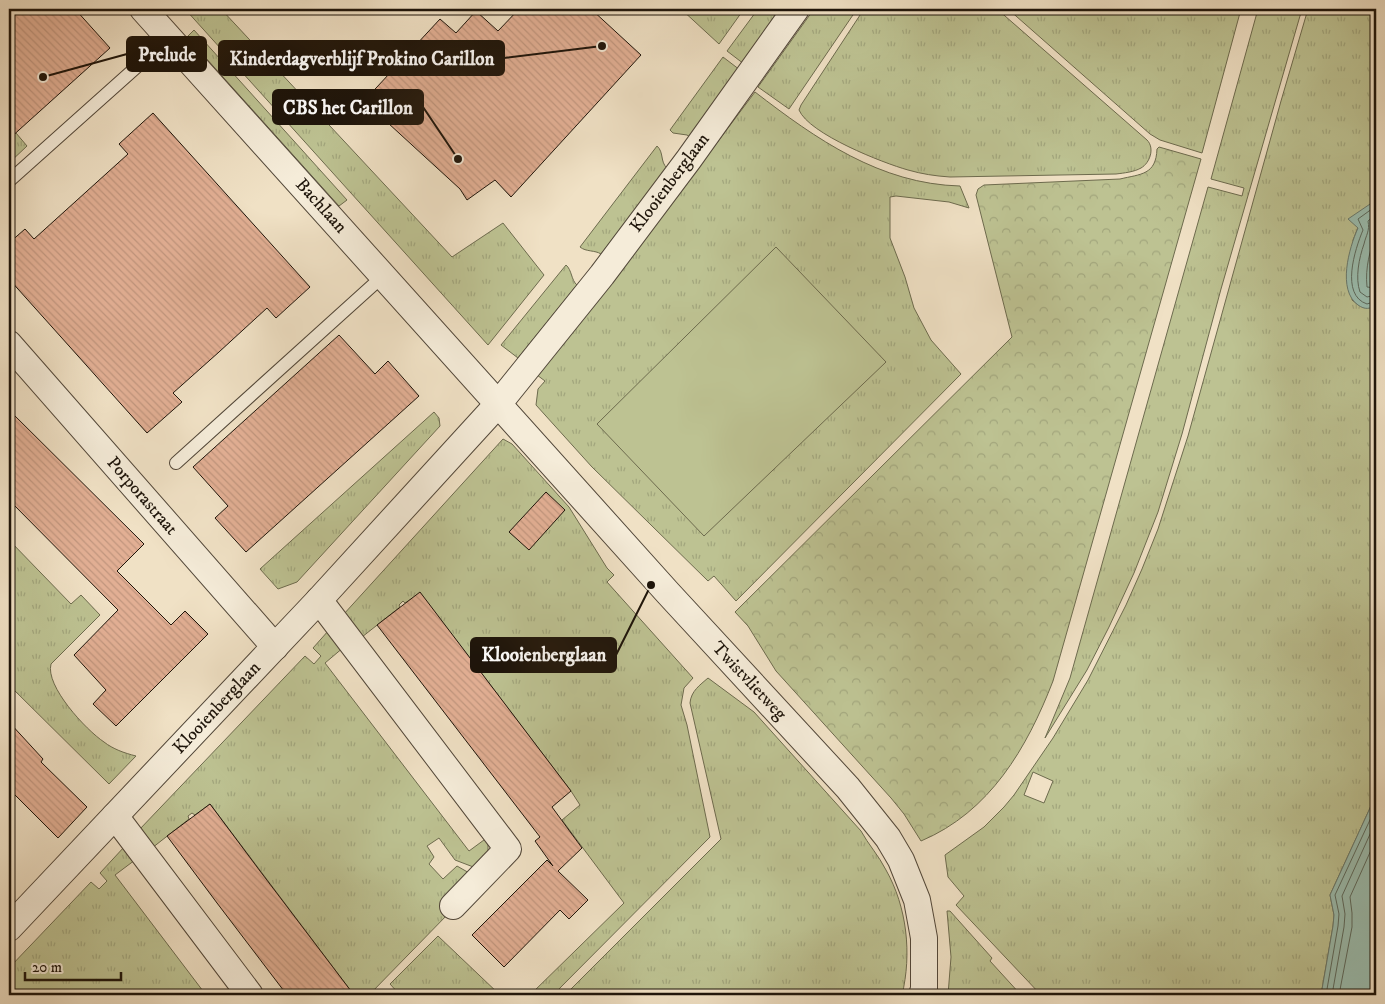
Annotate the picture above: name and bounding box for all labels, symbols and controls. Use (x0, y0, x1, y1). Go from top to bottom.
callout: Prelude (127, 37, 206, 71)
callout: Kinderdagverblijf Prokino Carillon (219, 41, 504, 75)
text: Prelude (138, 44, 196, 67)
text: Kinderdagverblijf Prokino Carillon (229, 48, 496, 72)
callout: CBS het Carillon (273, 90, 423, 124)
text: CBS het Carillon (283, 97, 414, 120)
street label: Klooienberglaan (626, 129, 715, 237)
street label: Bachlaan (291, 174, 352, 238)
street label: Porporastraat (102, 452, 182, 540)
street label: Twistvlietweg (707, 637, 791, 725)
callout: Klooienberglaan (471, 638, 616, 672)
text: Klooienberglaan (481, 644, 608, 667)
street label: Klooienberglaan (169, 657, 266, 759)
scale bar (25, 949, 121, 981)
text: 20 m (32, 958, 62, 977)

